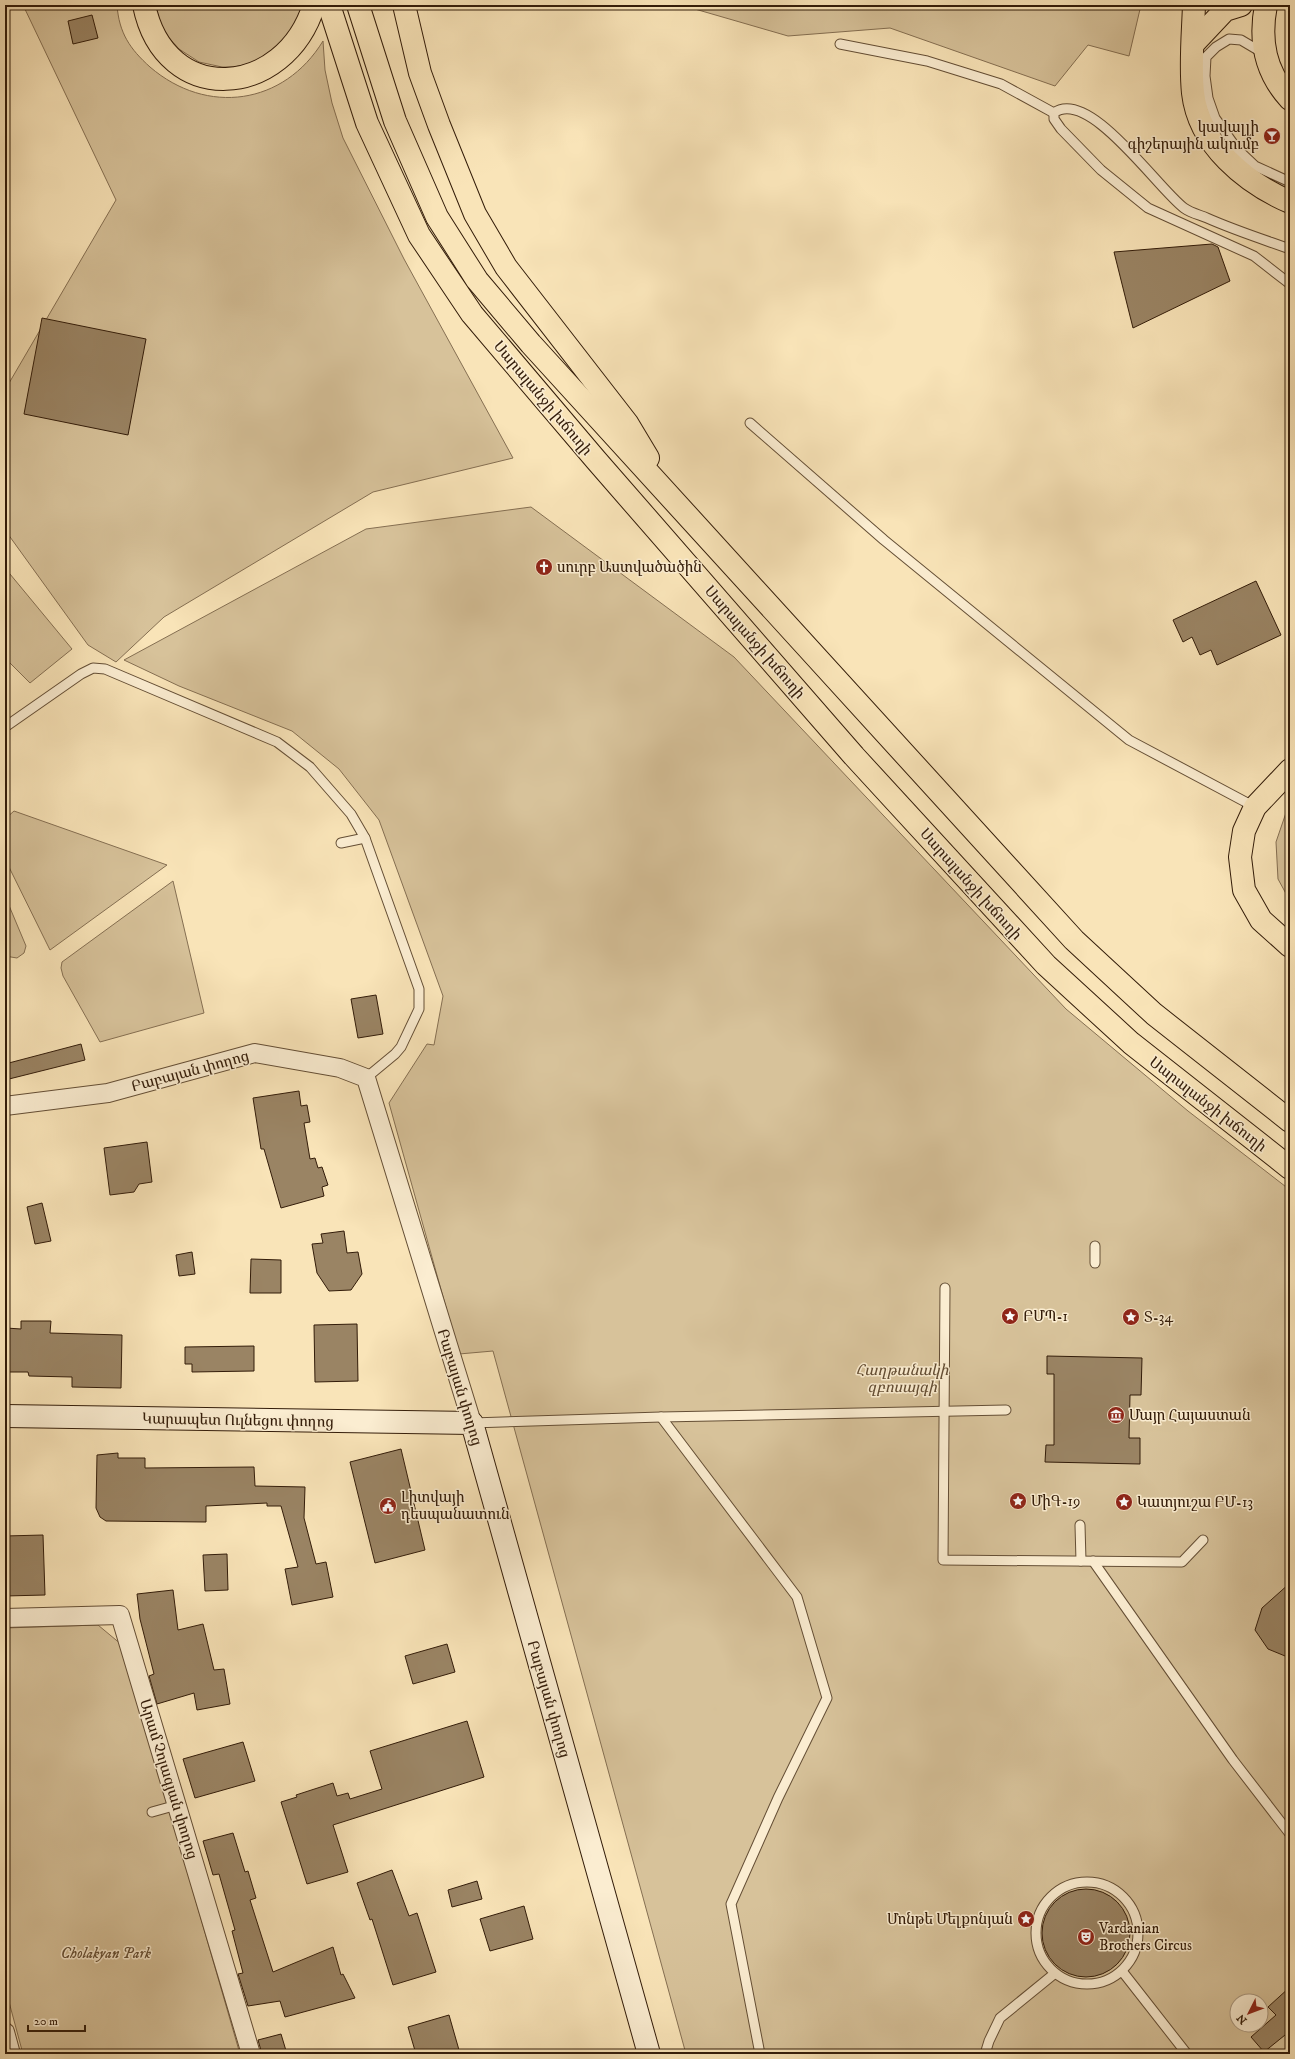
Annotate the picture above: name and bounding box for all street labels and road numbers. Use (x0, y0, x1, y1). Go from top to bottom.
street label: Սարալանջի խճուղի (489, 337, 596, 460)
street label: Սարալանջի խճուղի (700, 582, 809, 703)
street label: Սարալանջի խճուղի (915, 824, 1026, 945)
street label: Բաբայան փողոց (129, 1047, 251, 1096)
street label: Սարալանջի խճուղի (1145, 1053, 1271, 1156)
street label: Բաբայան փողոց (433, 1326, 486, 1448)
street label: Կարապետ Ուլնեցու փողոց (142, 1409, 334, 1432)
street label: Բաբայան փողոց (523, 1638, 574, 1760)
street label: Արամ Չոլագյան փողոց (135, 1697, 202, 1862)

